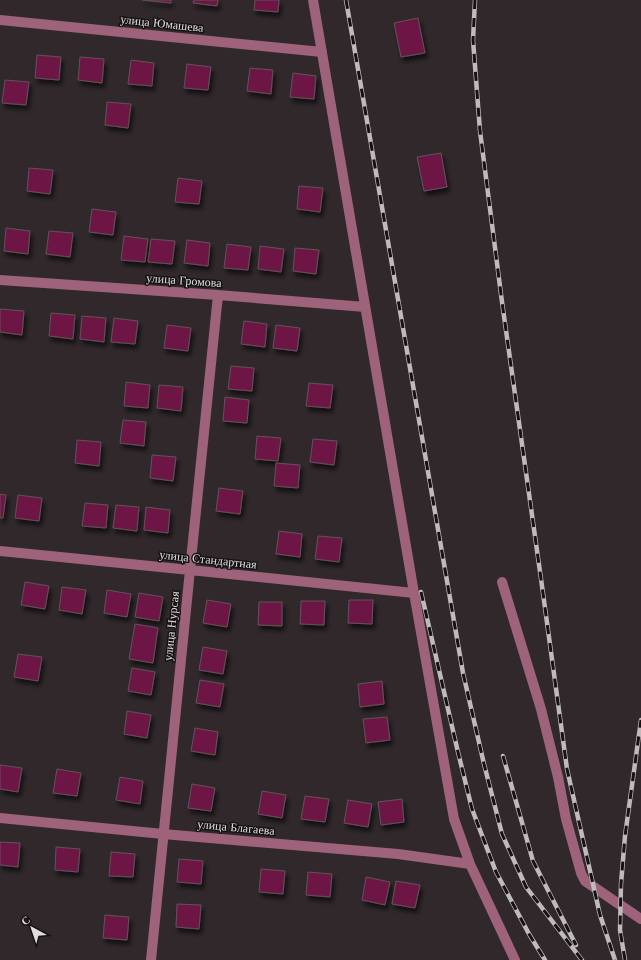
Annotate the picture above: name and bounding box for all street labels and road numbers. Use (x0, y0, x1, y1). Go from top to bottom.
street label: улица Юмашева (120, 11, 205, 35)
street label: улица Громова (146, 270, 223, 290)
street label: улица Стандартная (159, 546, 258, 572)
street label: улица Нурсая (160, 590, 182, 662)
street label: улица Благаева (197, 816, 276, 838)

